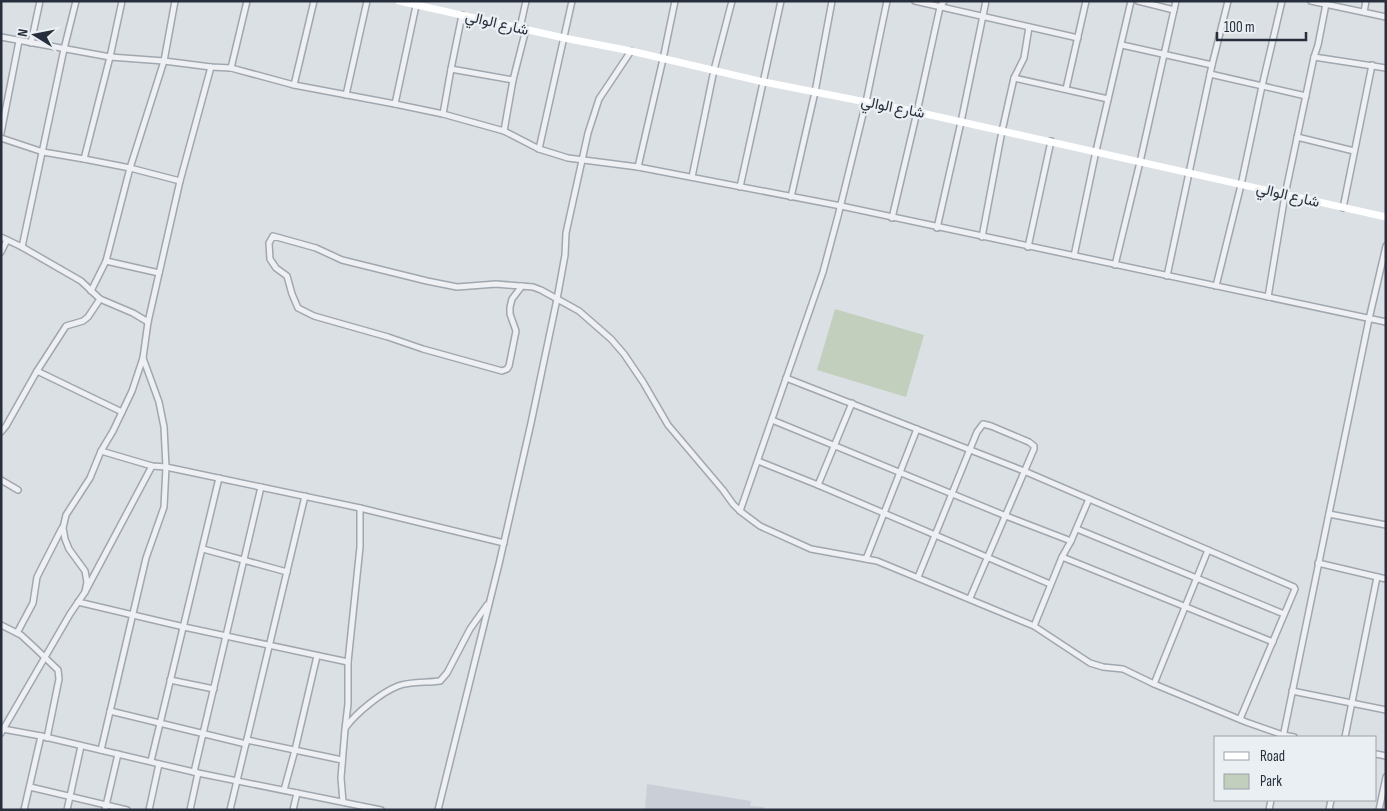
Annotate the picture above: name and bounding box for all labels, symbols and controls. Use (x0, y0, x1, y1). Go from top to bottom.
street label: شارع الوالي (463, 7, 531, 43)
north arrow (10, 10, 60, 60)
scale bar (1217, 10, 1306, 42)
text: 100 m (1224, 18, 1255, 37)
text: N (14, 28, 32, 38)
street label: شارع الوالي (859, 92, 927, 126)
street label: شارع الوالي (1254, 179, 1322, 215)
legend (1214, 736, 1377, 801)
text: Road (1260, 747, 1285, 766)
text: Park (1260, 772, 1282, 791)

